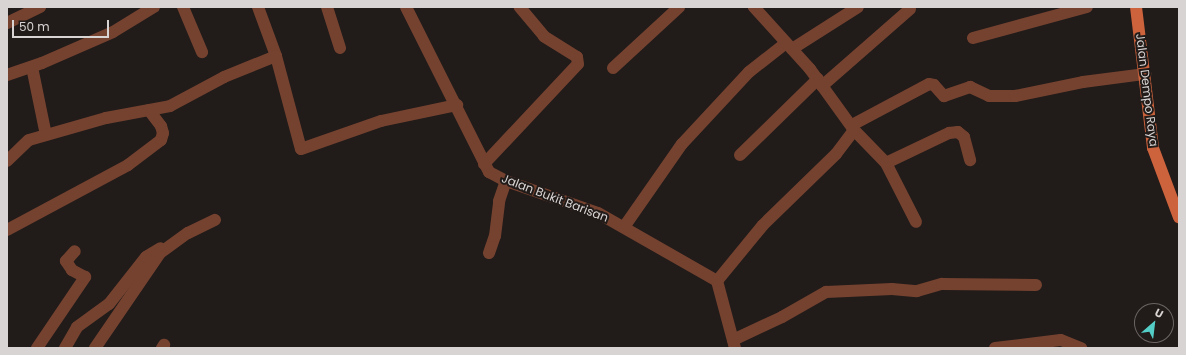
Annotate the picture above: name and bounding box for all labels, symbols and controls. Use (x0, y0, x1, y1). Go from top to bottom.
scale bar (14, 12, 111, 38)
text: 50 m (19, 18, 50, 35)
street label: Jalan Dempo Raya (1133, 33, 1161, 147)
street label: Jalan Bukit Barisan (500, 171, 610, 225)
north arrow (1134, 303, 1174, 343)
text: U (1152, 304, 1166, 322)

